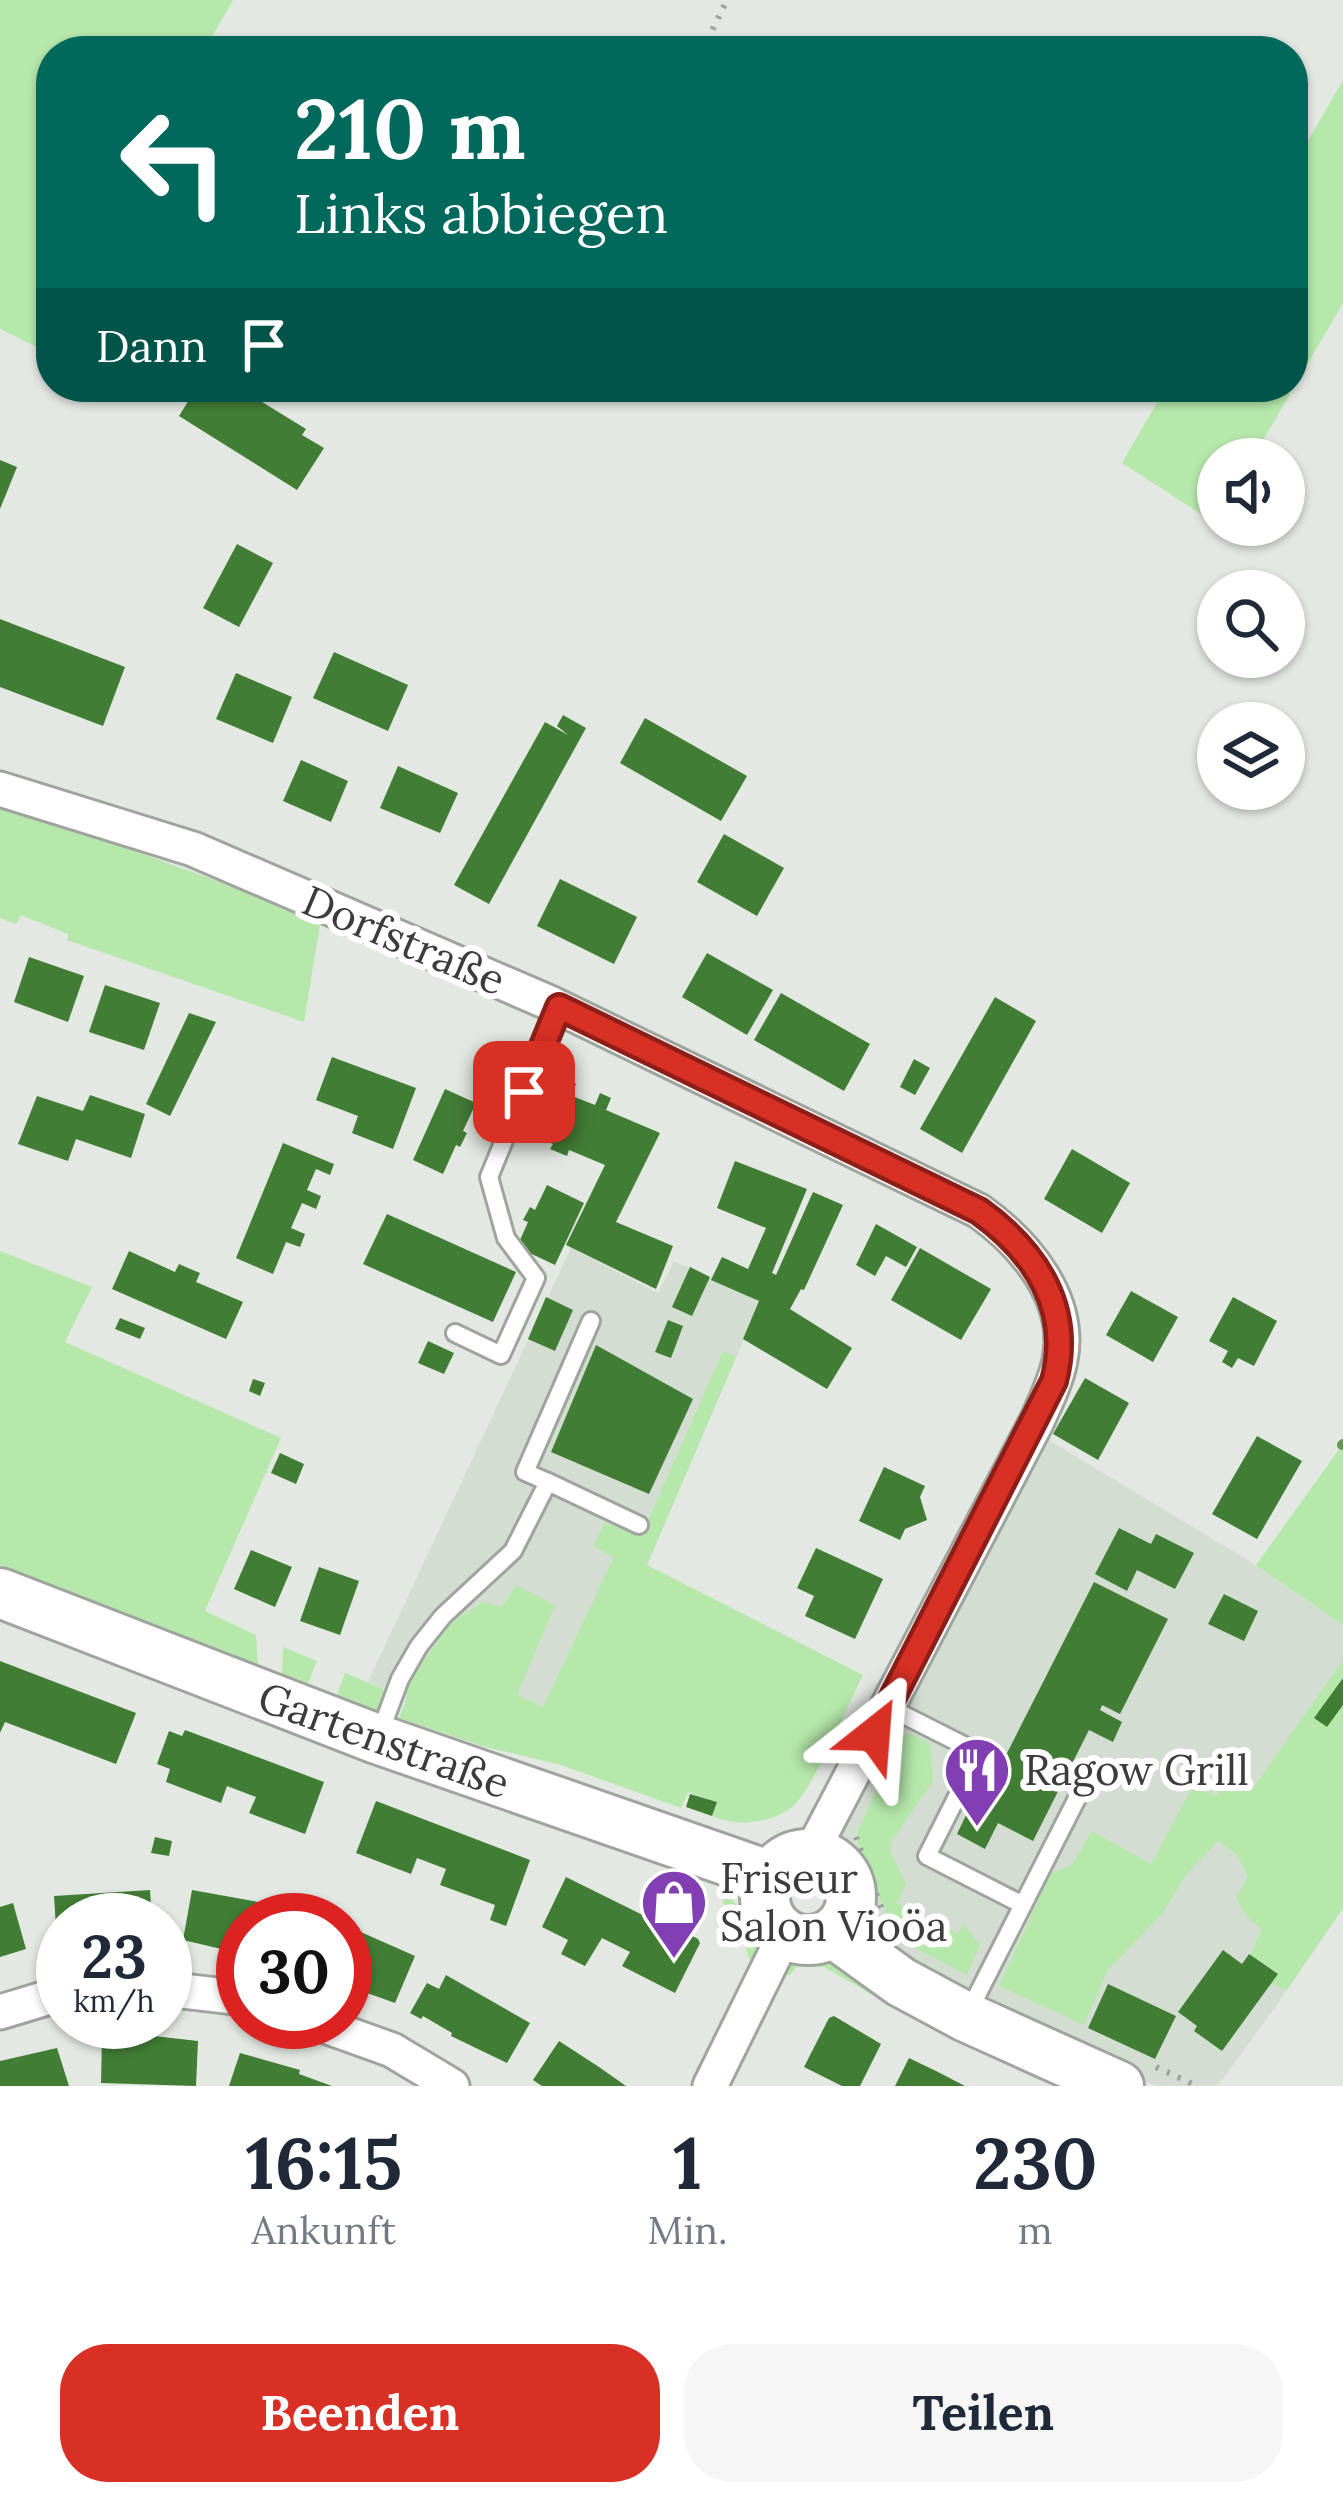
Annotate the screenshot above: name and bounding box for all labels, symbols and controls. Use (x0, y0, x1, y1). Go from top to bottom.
text: 210 m (294, 74, 526, 182)
icon: left (96, 84, 252, 240)
text: Links abbiegen (294, 179, 668, 248)
icon: arrive (231, 312, 297, 378)
text: Dann (96, 317, 207, 374)
map controls (1197, 438, 1305, 810)
button: sound (1197, 438, 1305, 546)
button: search (1197, 570, 1305, 678)
button: layers (1197, 702, 1305, 810)
street label: Dorfstraße (295, 873, 513, 1007)
pin (473, 1041, 575, 1143)
icon: arrive (491, 1059, 557, 1125)
street label: Gartenstraße (251, 1670, 517, 1810)
position arrow (811, 1671, 937, 1797)
restaurant icon: Ragow Grill (942, 1735, 1012, 1829)
place label: Ragow Grill (1024, 1743, 1249, 1797)
place label: Friseur Salon Vioöa (720, 1851, 947, 1953)
shop icon: Friseur Salon Vioöa (639, 1867, 709, 1961)
speed limit sign: 30 (216, 1893, 372, 2049)
text: 23 (81, 1918, 147, 1994)
text: km/h (73, 1982, 155, 2020)
text: 16:15 (245, 2117, 402, 2209)
text: 1 (673, 2117, 702, 2209)
text: 230 (973, 2117, 1098, 2209)
text: Ankunft (251, 2205, 396, 2255)
text: Min. (648, 2205, 728, 2255)
text: m (1018, 2205, 1053, 2255)
button: Beenden (60, 2344, 660, 2482)
button: Teilen (684, 2344, 1283, 2482)

